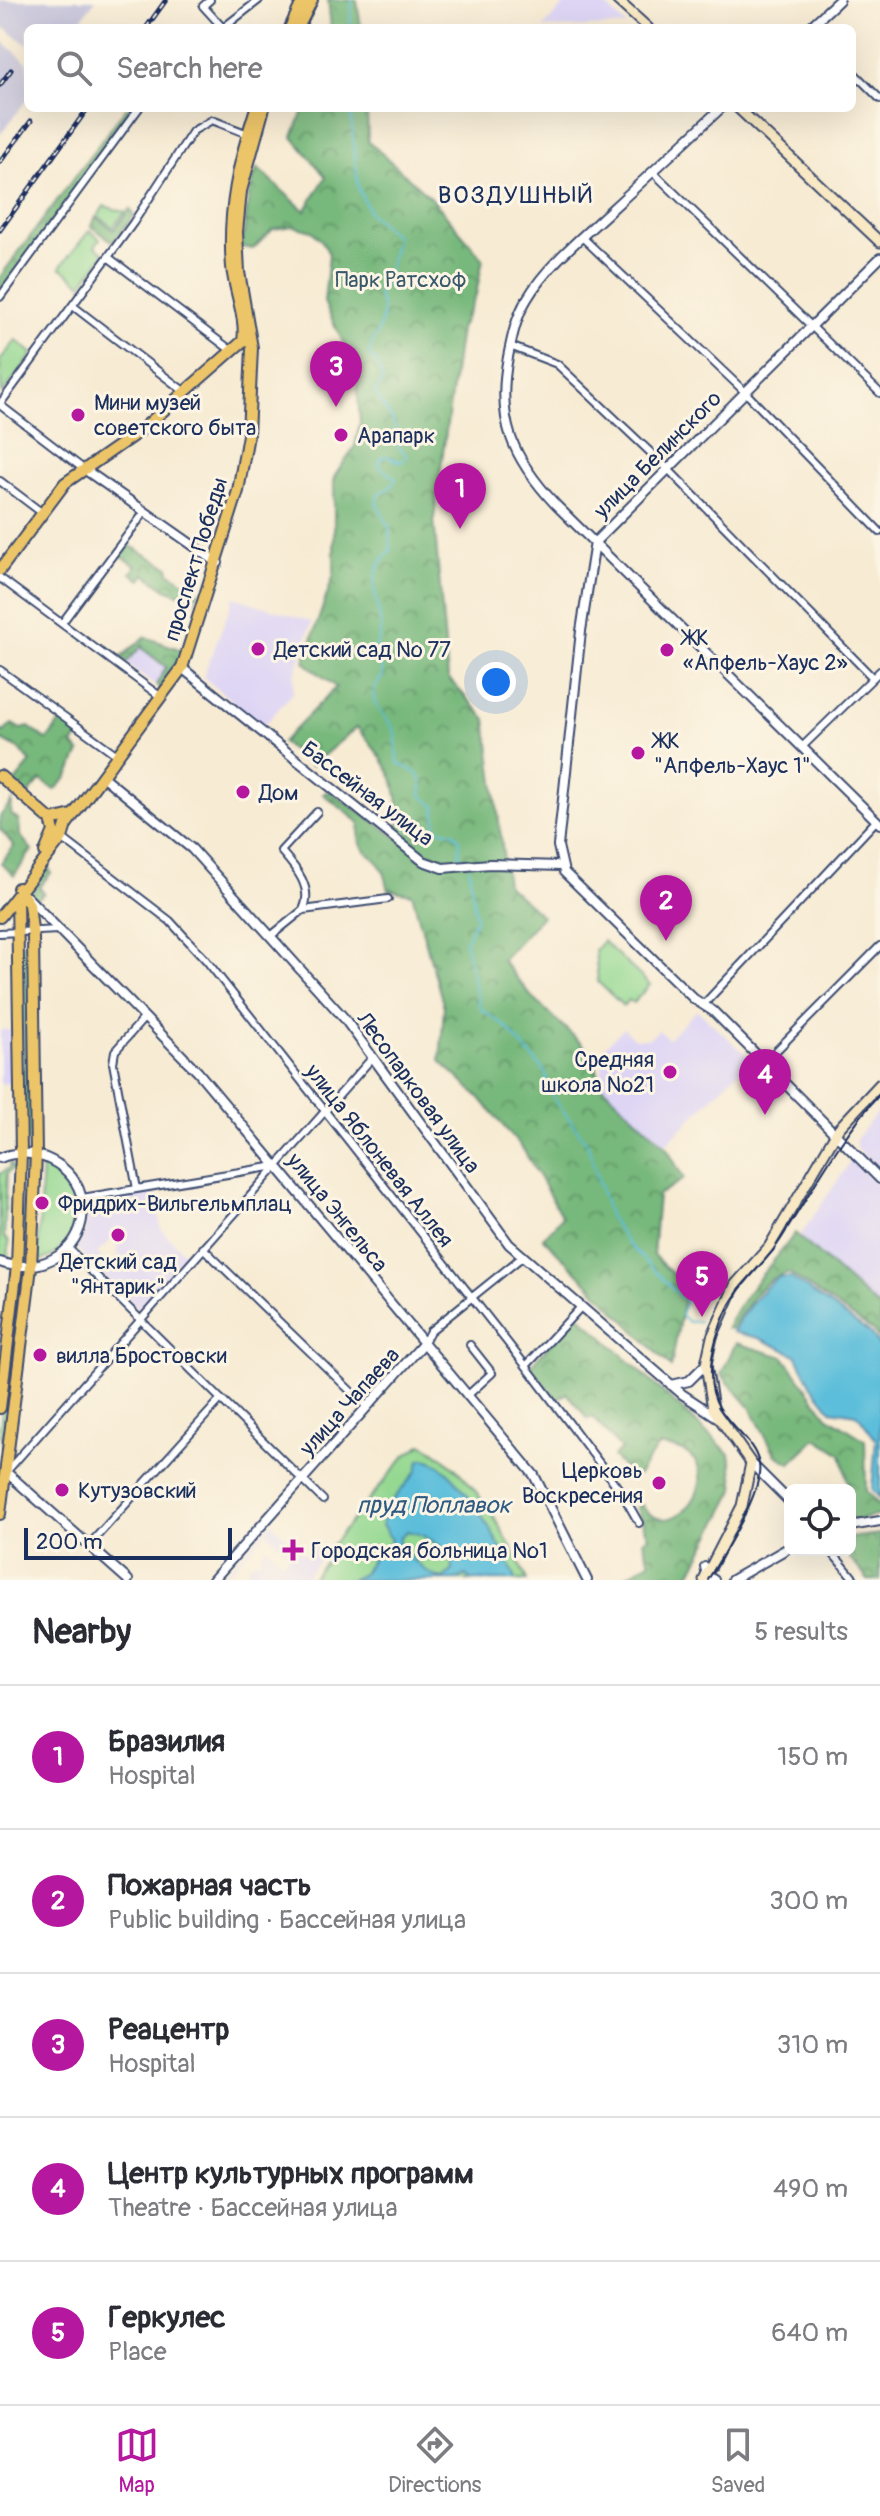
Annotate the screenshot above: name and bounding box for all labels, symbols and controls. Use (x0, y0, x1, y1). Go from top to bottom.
search box (24, 24, 856, 112)
icon: search (52, 46, 96, 90)
text: Search here (116, 50, 263, 87)
district label: ВОЗДУШНЫЙ (438, 181, 594, 210)
park label: Парк Ратсхоф (335, 266, 467, 294)
pin: 3 (310, 341, 362, 407)
street label: улица Белинского (587, 385, 728, 525)
place label: Мини музей советского быта (94, 389, 256, 442)
marker: Мини музей советского быта (69, 406, 87, 424)
place label: Арапарк (357, 422, 435, 450)
marker: Арапарк (332, 426, 350, 444)
pin: 1 (434, 463, 486, 529)
street label: проспект Победы (158, 474, 234, 644)
place label: ЖК «Апфель-Хаус 2» (680, 624, 848, 677)
place label: Детский сад № 77 (273, 636, 451, 664)
marker: Детский сад № 77 (249, 640, 267, 658)
marker: ЖК «Апфель-Хаус 2» (658, 641, 676, 659)
your location (476, 662, 516, 702)
place label: ЖК "Апфель-Хаус 1" (651, 727, 811, 780)
street label: Бассейная улица (296, 735, 439, 853)
marker: ЖК "Апфель-Хаус 1" (629, 744, 647, 762)
place label: Дом (258, 779, 299, 807)
marker: Дом (234, 783, 252, 801)
pin: 2 (640, 875, 692, 941)
street label: Лесопарковая улица (350, 1005, 486, 1179)
place label: Средняя школа №21 (541, 1046, 654, 1099)
pin: 4 (739, 1049, 791, 1115)
street label: улица Яблоневая Аллея (298, 1058, 459, 1253)
marker: Средняя школа №21 (661, 1063, 679, 1081)
street label: улица Энгельса (280, 1147, 394, 1278)
place label: Фридрих-Вильгельмплац (58, 1190, 292, 1218)
marker: Фридрих-Вильгельмплац (33, 1194, 51, 1212)
marker: Детский сад "Янтарик" (109, 1226, 127, 1244)
place label: Детский сад "Янтарик" (58, 1248, 177, 1301)
pin: 5 (676, 1251, 728, 1317)
place label: вилла Бростовски (56, 1342, 227, 1370)
street label: улица Чапаева (293, 1342, 406, 1462)
marker: вилла Бростовски (31, 1346, 49, 1364)
place label: Церковь Воскресения (522, 1457, 643, 1510)
marker: Церковь Воскресения (650, 1474, 668, 1492)
place label: Кутузовский (78, 1477, 197, 1505)
marker: Кутузовский (53, 1481, 71, 1499)
map controls (784, 1484, 856, 1556)
button: locate (784, 1484, 856, 1556)
water label: пруд Поплавок (357, 1491, 513, 1520)
scale bar (24, 1524, 232, 1560)
text: 200 m (36, 1528, 103, 1556)
place label: Городская больница №1 (311, 1537, 548, 1565)
marker: Городская больница №1 (282, 1539, 304, 1561)
text: Nearby (32, 1611, 131, 1654)
text: 5 results (754, 1616, 848, 1648)
text: Бразилия (108, 1723, 225, 1760)
text: 1 (53, 1741, 63, 1773)
text: 150 m (777, 1741, 848, 1773)
text: Hospital (108, 1760, 196, 1792)
text: Пожарная часть (108, 1867, 312, 1904)
text: 2 (51, 1885, 65, 1917)
text: 300 m (769, 1885, 848, 1917)
text: Public building · Бассейная улица (108, 1904, 466, 1936)
text: Реацентр (108, 2011, 229, 2048)
text: 3 (51, 2029, 65, 2061)
text: 310 m (777, 2029, 848, 2061)
text: Hospital (108, 2048, 196, 2080)
text: Центр культурных программ (108, 2155, 474, 2192)
text: 4 (50, 2173, 66, 2205)
text: 490 m (773, 2173, 848, 2205)
text: Theatre · Бассейная улица (108, 2192, 398, 2224)
text: Геркулес (108, 2299, 225, 2336)
text: 5 (51, 2317, 65, 2349)
text: 640 m (771, 2317, 848, 2349)
text: Place (108, 2336, 167, 2368)
tab: Map (115, 2423, 159, 2499)
tab: Directions (388, 2423, 481, 2499)
tab: Saved (711, 2423, 765, 2499)

